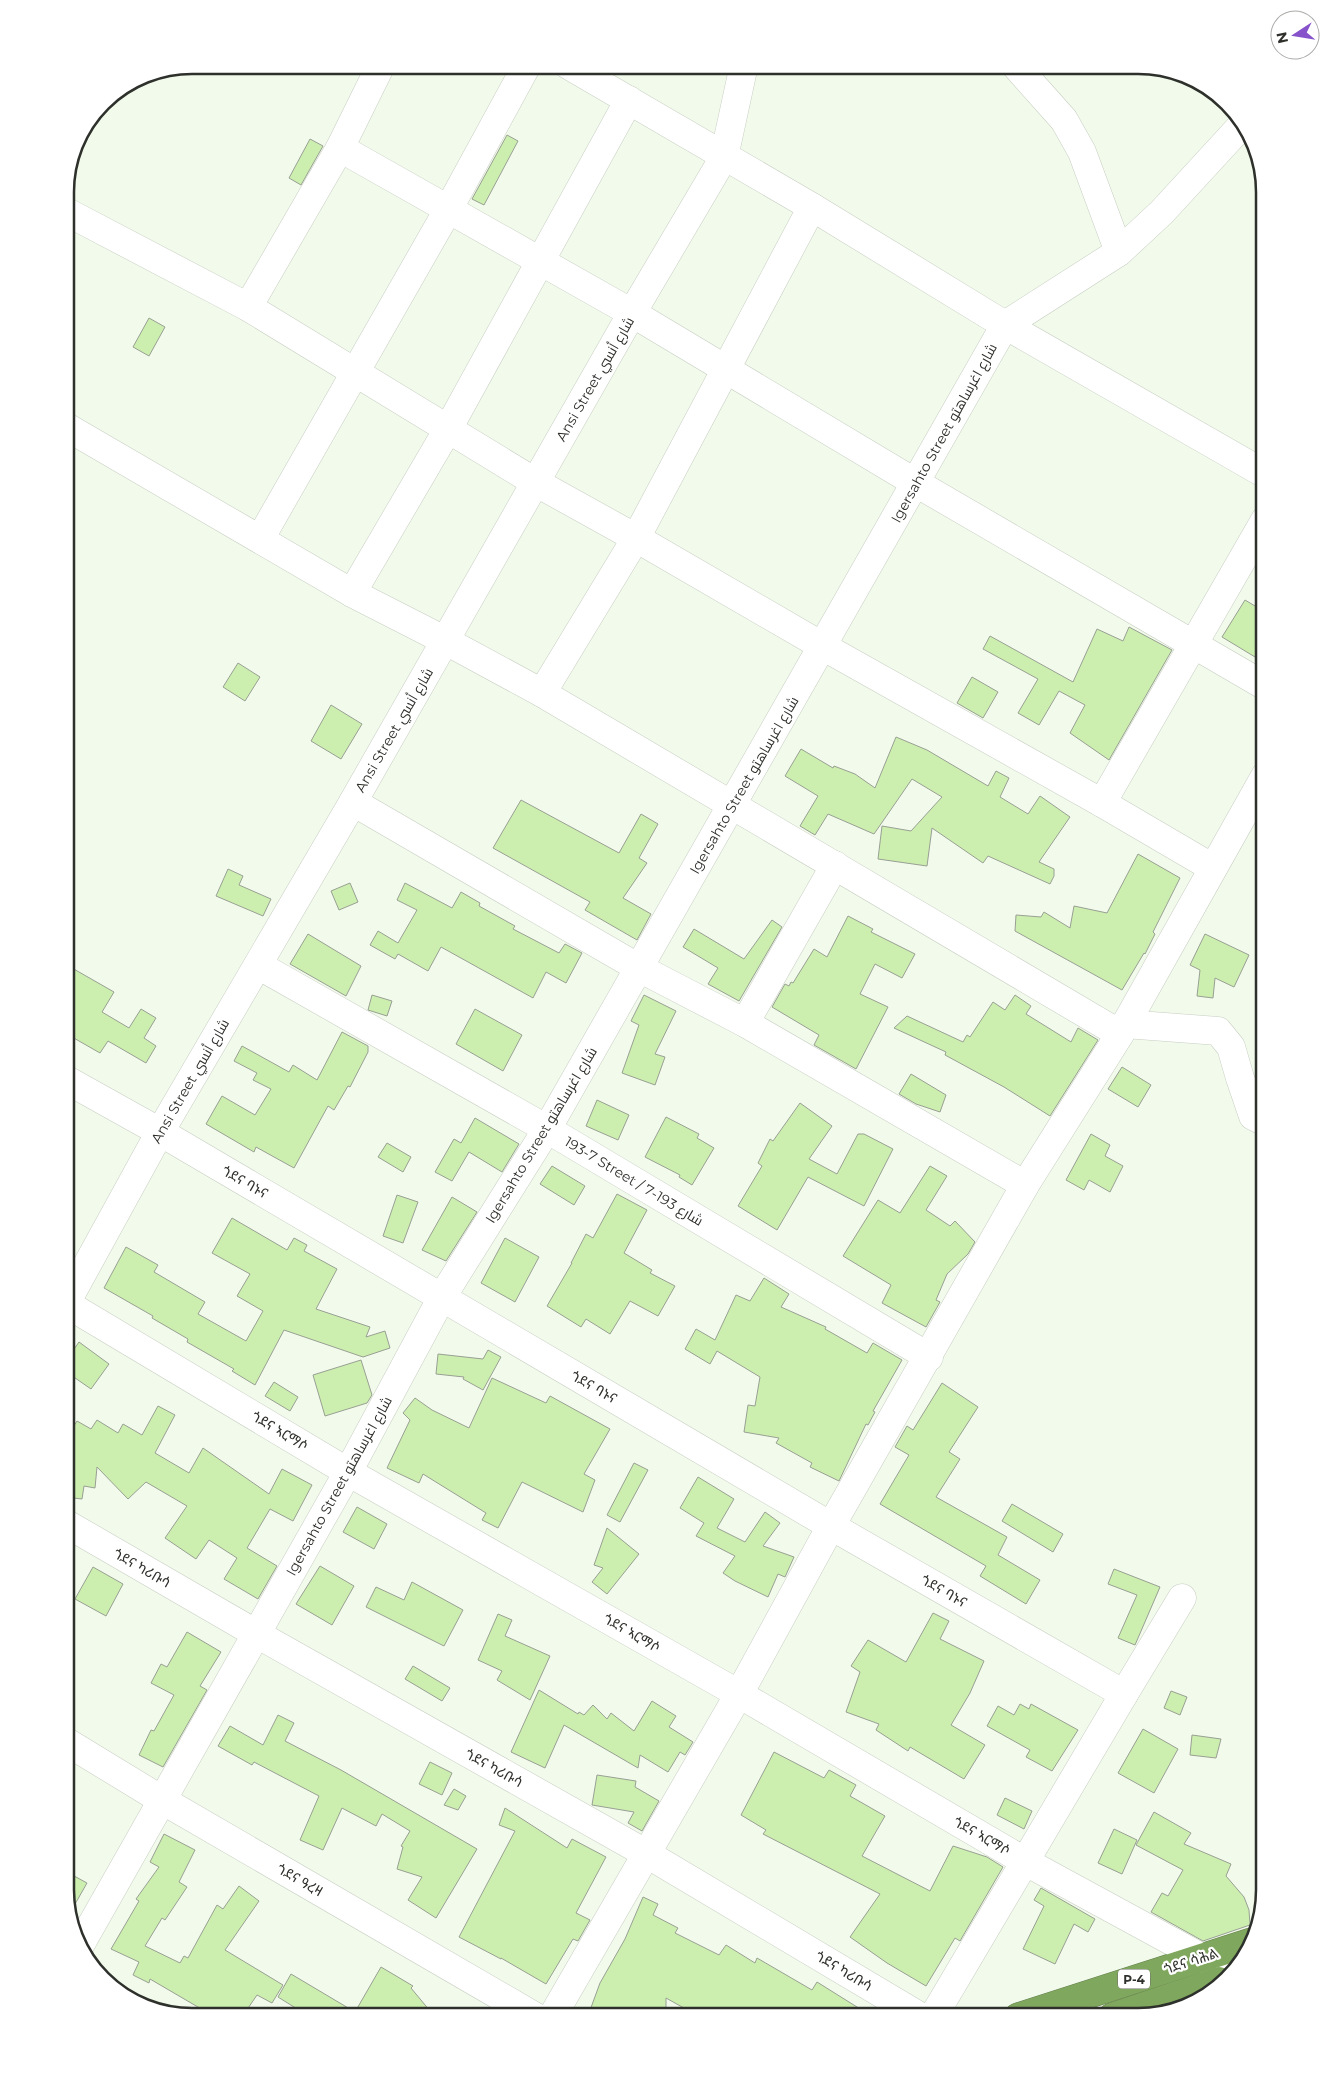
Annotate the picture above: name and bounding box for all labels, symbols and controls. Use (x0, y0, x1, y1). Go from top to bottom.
north arrow (1270, 10, 1320, 60)
text: N (1272, 30, 1292, 45)
street label: Ansi Street شارع أنسي (552, 313, 640, 446)
street label: Igersahto Street شارع اغرساهتو (887, 340, 1001, 526)
street label: Ansi Street شارع أنسي (351, 664, 439, 797)
street label: Igersahto Street شارع اغرساهتو (686, 693, 802, 877)
street label: Ansi Street شارع أنسي (147, 1015, 235, 1148)
street label: Igersahto Street شارع اغرساهتو (481, 1044, 601, 1226)
street label: 193-7 Street / شارع 193-7 (561, 1132, 707, 1230)
street label: ጎደና ባኑና (219, 1162, 271, 1202)
street label: ጎደና ባኑና (568, 1367, 620, 1407)
street label: Igersahto Street شارع اغرساهتو (282, 1393, 396, 1579)
street label: ጎደና ኣርማሶ (248, 1407, 312, 1455)
street label: ጎደና ካሪቡሳ (110, 1544, 174, 1592)
street label: ጎደና ባኑና (918, 1571, 970, 1611)
street label: ጎደና ኣርማሶ (600, 1610, 664, 1656)
street label: ጎደና ካሪቡሳ (462, 1745, 526, 1791)
street label: ጎደና ኣርማሶ (950, 1813, 1014, 1859)
street label: ጎደና ዓረዛ (274, 1860, 326, 1900)
street label: ጎደና ሳሕል (1162, 1944, 1221, 1978)
street label: ጎደና ካሪቡሳ (812, 1947, 876, 1995)
road number: P-4 (1118, 1970, 1150, 1988)

